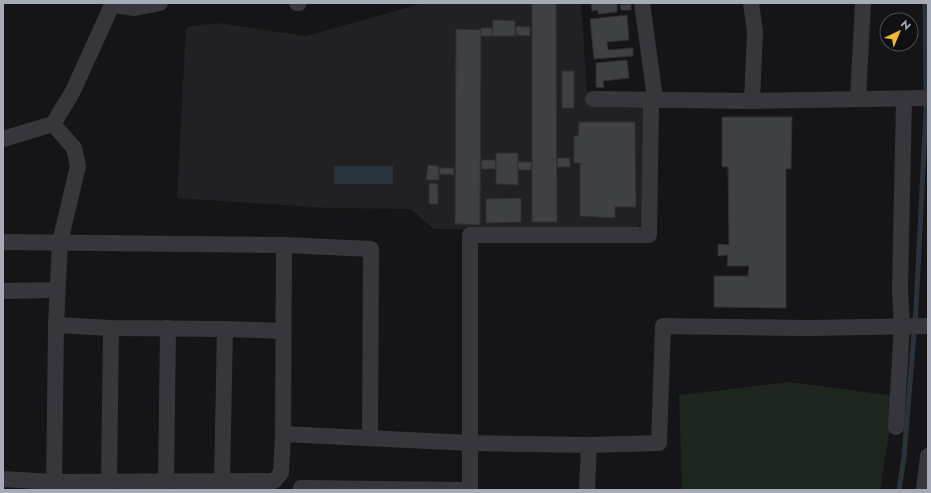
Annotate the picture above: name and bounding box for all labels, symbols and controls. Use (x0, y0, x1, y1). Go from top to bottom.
north arrow (879, 12, 919, 52)
text: N (897, 16, 915, 34)

